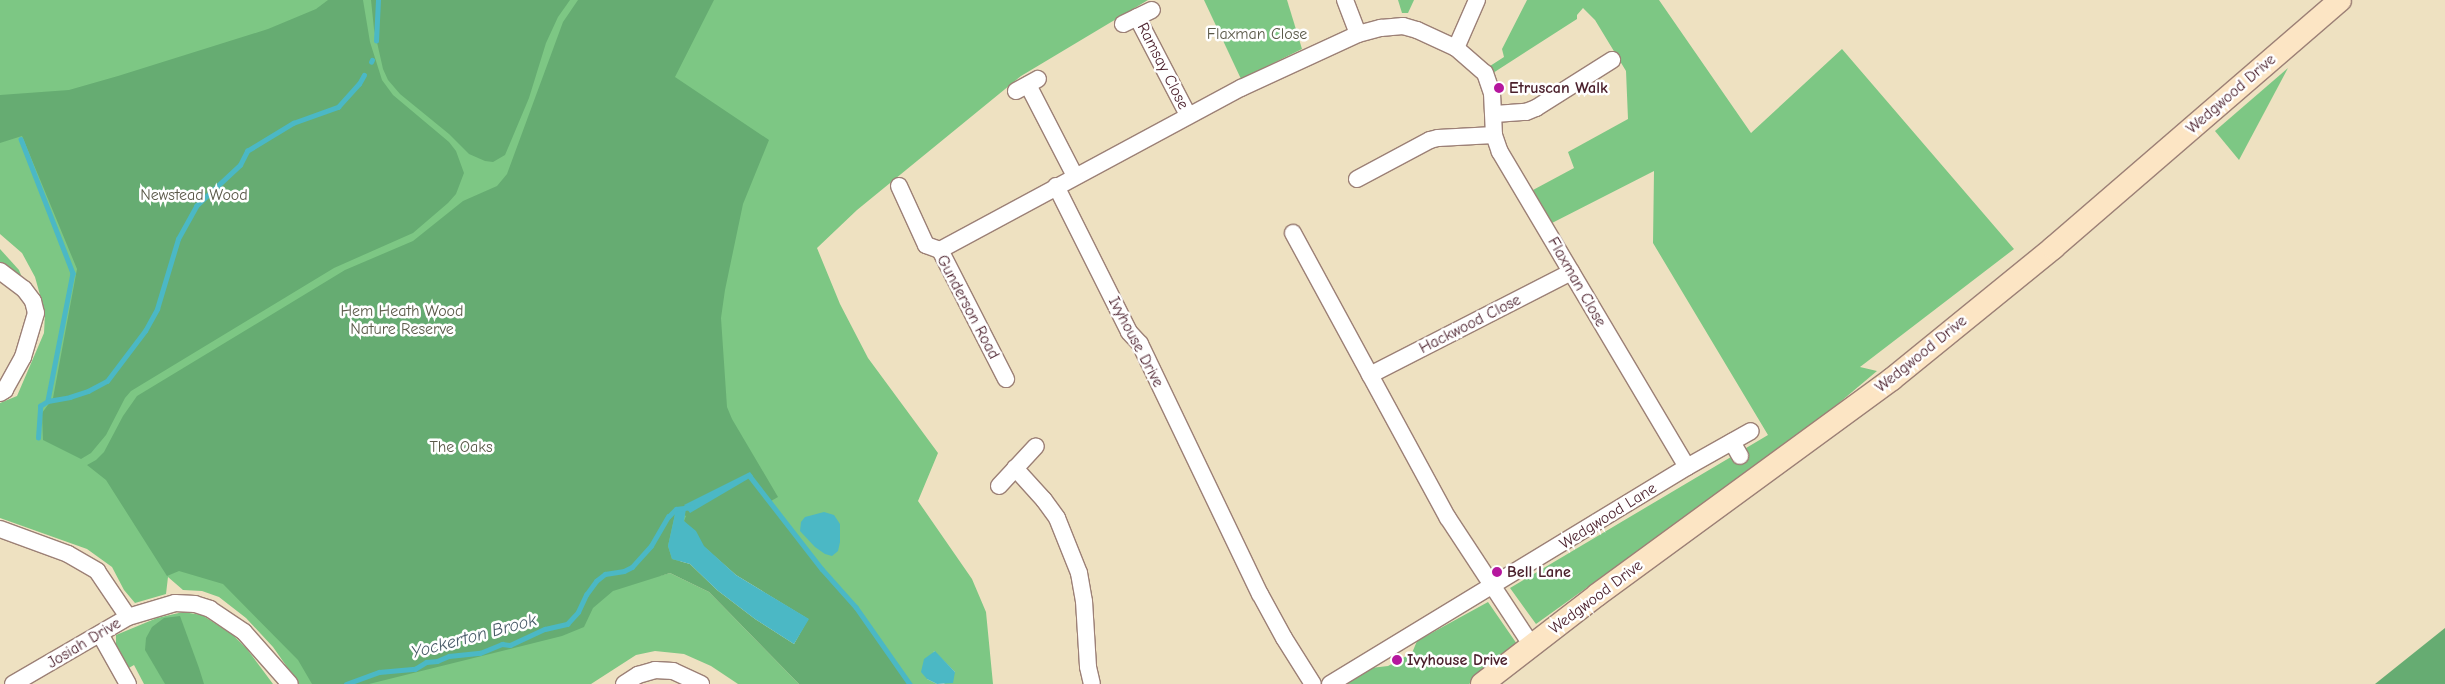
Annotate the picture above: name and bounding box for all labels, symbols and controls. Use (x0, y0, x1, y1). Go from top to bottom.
street label: Ramsay Close (1133, 20, 1193, 112)
park label: Flaxman Close (1207, 24, 1307, 44)
street label: Wedgwood Drive (2182, 50, 2280, 138)
place label: Etruscan Walk (1509, 78, 1608, 98)
marker: Etruscan Walk (1493, 82, 1505, 94)
park label: Newstead Wood (140, 185, 248, 205)
street label: Flaxman Close (1544, 234, 1610, 330)
street label: Gunderson Road (932, 252, 1004, 362)
street label: Hackwood Close (1416, 290, 1524, 358)
street label: Ivyhouse Drive (1104, 293, 1168, 391)
park label: Hem Heath Wood Nature Reserve (340, 301, 464, 339)
street label: Wedgwood Drive (1871, 311, 1971, 397)
park label: The Oaks (429, 437, 493, 457)
street label: Wedgwood Lane (1556, 479, 1660, 553)
street label: Wedgwood Drive (1545, 556, 1647, 638)
place label: Bell Lane (1507, 562, 1571, 582)
marker: Bell Lane (1491, 566, 1503, 578)
water label: Yockerton Brook (409, 610, 539, 664)
street label: Josiah Drive (44, 614, 124, 672)
place label: Ivyhouse Drive (1407, 650, 1508, 670)
marker: Ivyhouse Drive (1391, 654, 1403, 666)

